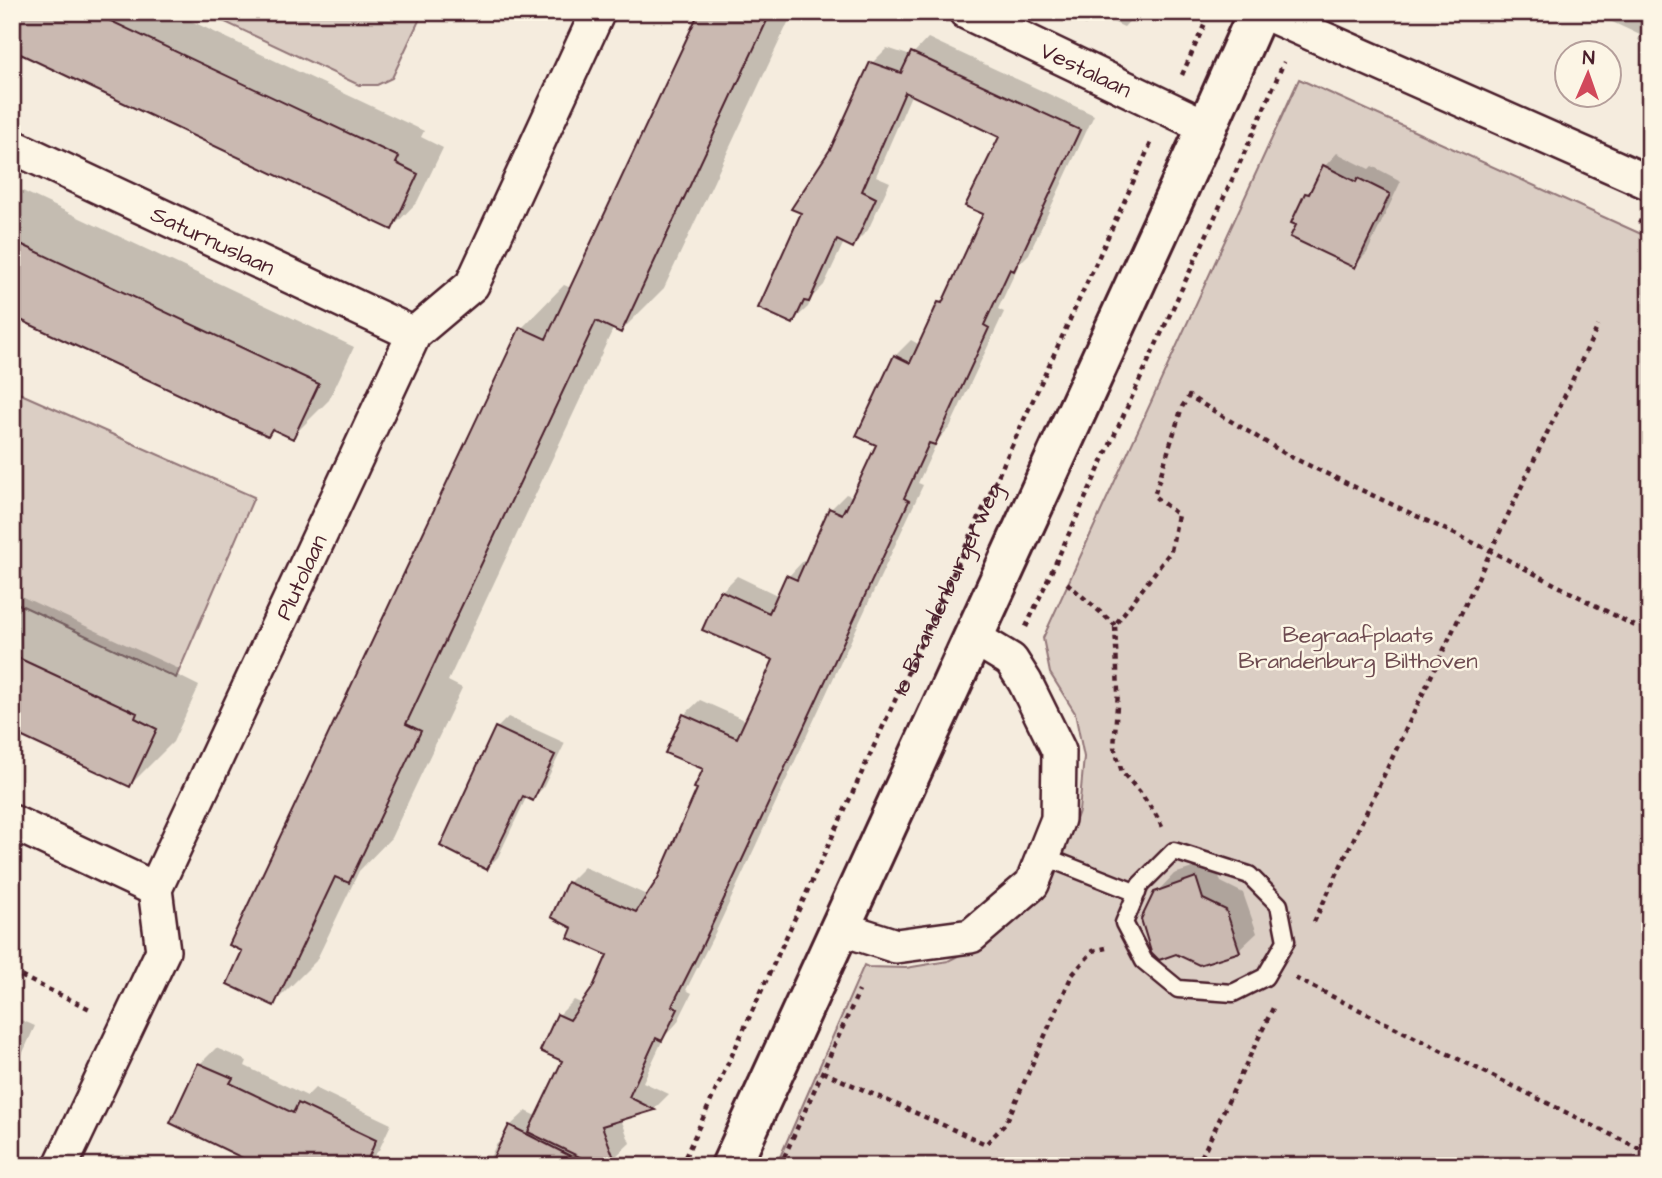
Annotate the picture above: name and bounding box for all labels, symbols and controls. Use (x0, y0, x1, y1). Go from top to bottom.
street label: Vestalaan (1035, 35, 1137, 106)
north arrow (1554, 38, 1624, 108)
text: N (1582, 45, 1595, 72)
street label: Saturnuslaan (145, 198, 280, 284)
street label: 1e Brandenburgerweg (885, 478, 1011, 701)
street label: Plutolaan (268, 529, 335, 625)
park label: Begraafplaats Brandenburg Bilthoven (1238, 619, 1478, 678)

